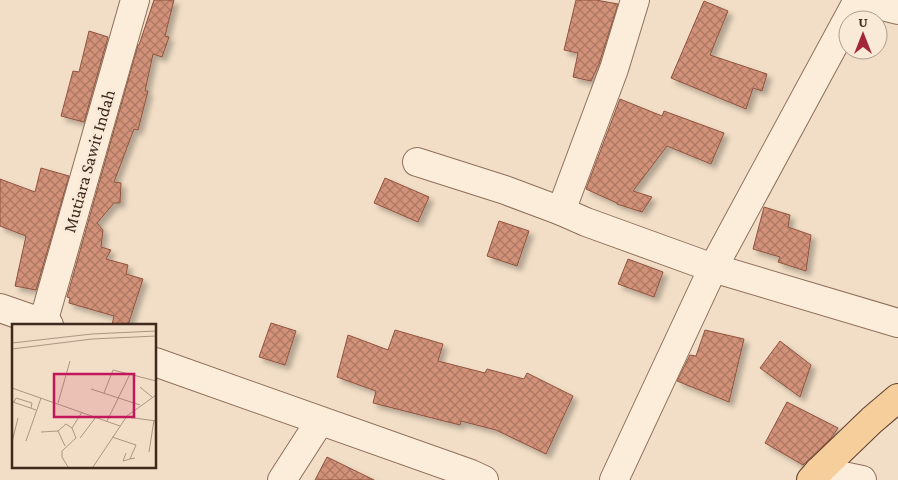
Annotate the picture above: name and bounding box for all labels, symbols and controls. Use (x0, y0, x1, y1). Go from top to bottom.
north arrow (838, 10, 888, 60)
text: U (858, 14, 868, 30)
street label: Mutiara Sawit Indah (59, 87, 119, 235)
inset map (12, 324, 156, 468)

